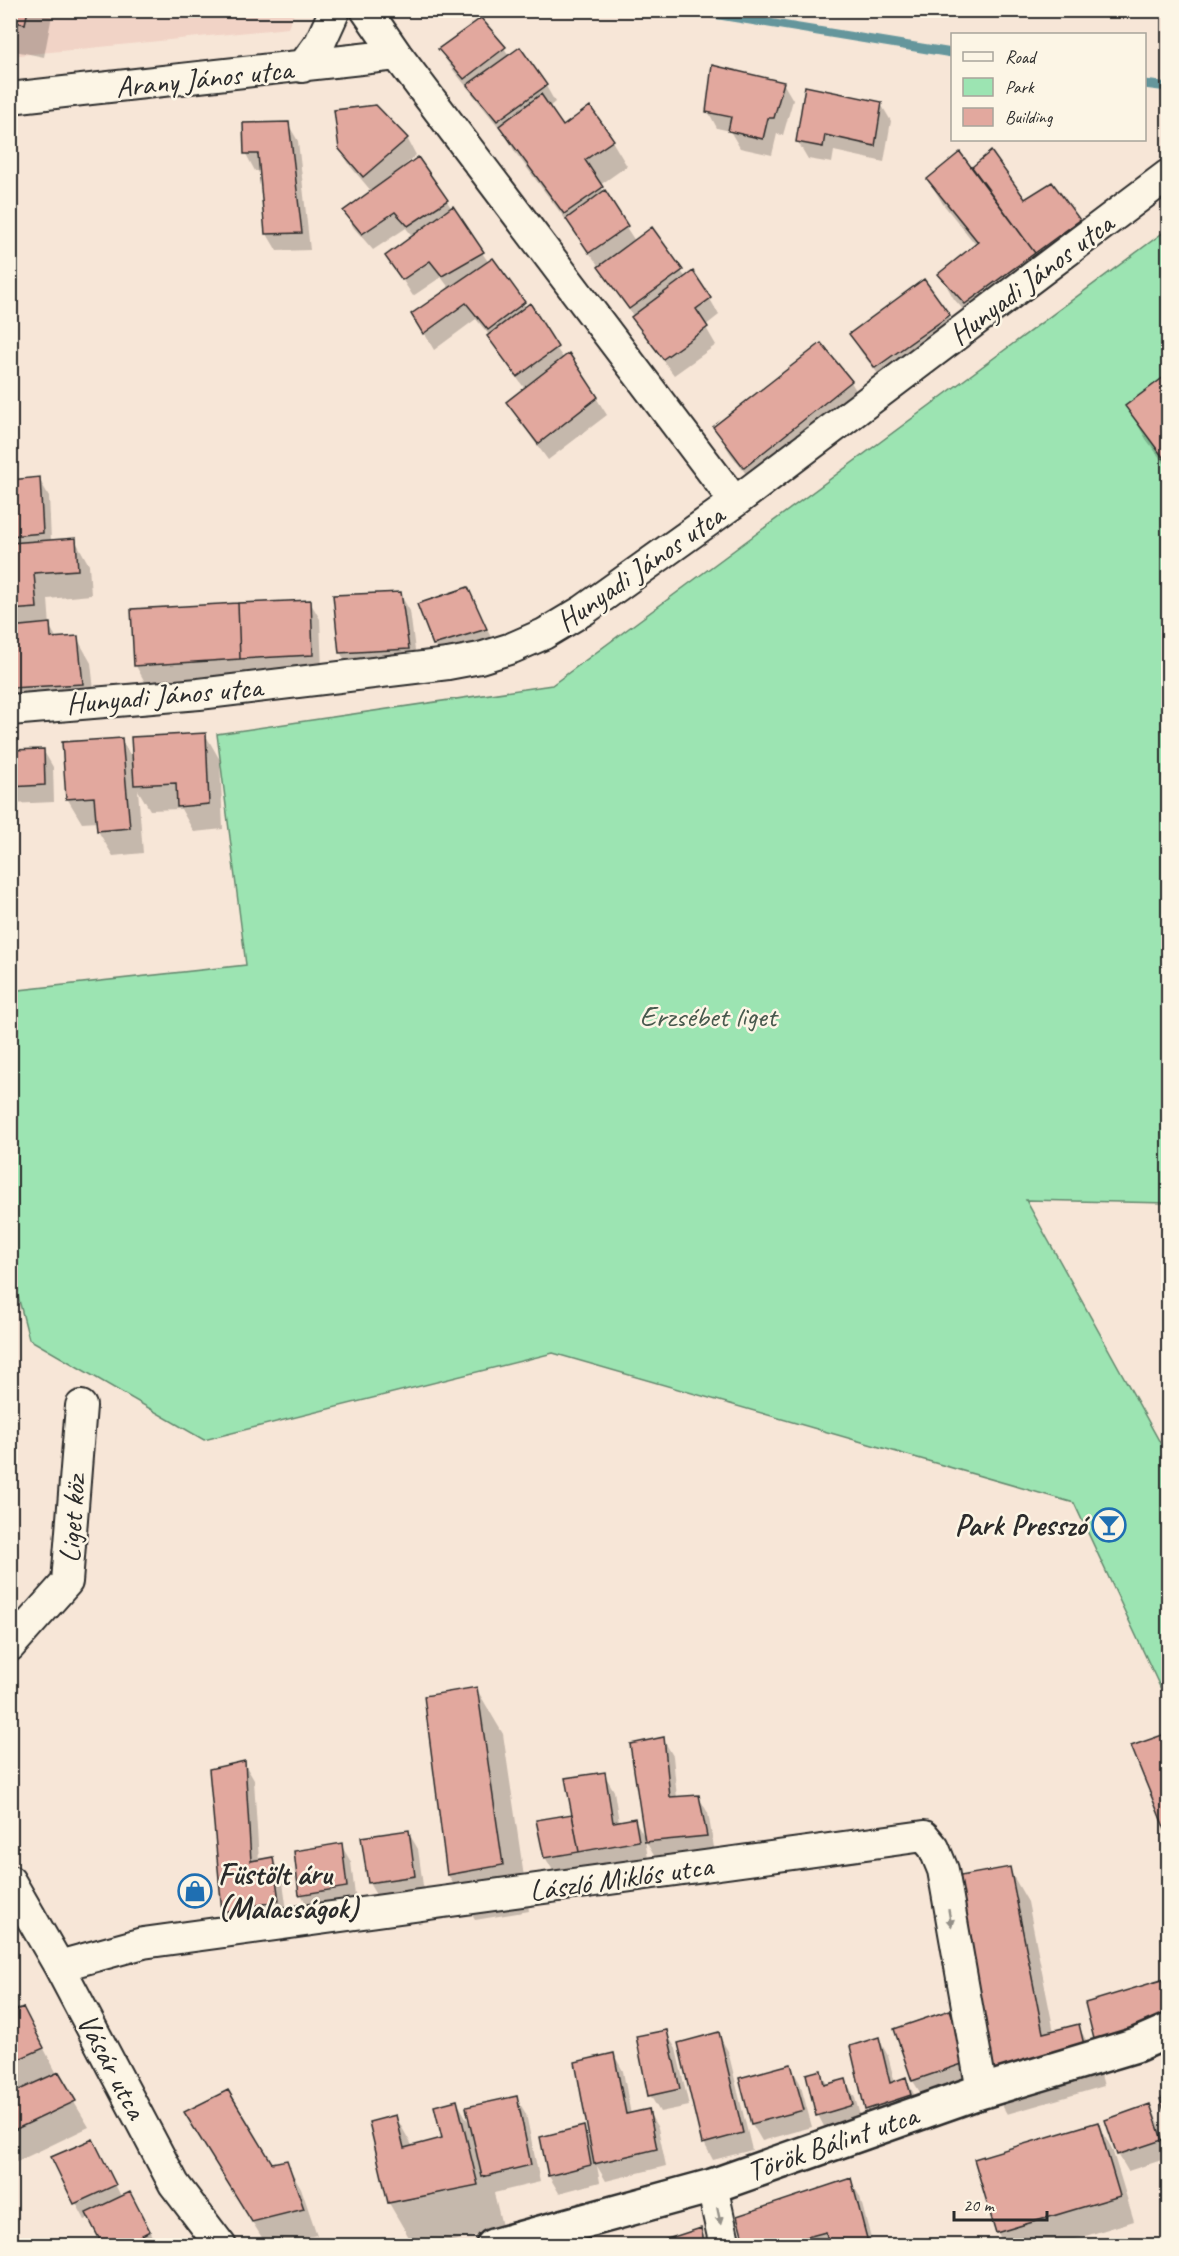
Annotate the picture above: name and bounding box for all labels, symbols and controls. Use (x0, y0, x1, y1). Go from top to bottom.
legend (951, 33, 1146, 141)
text: Road (1005, 46, 1038, 68)
street label: Arany János utca (114, 50, 297, 106)
text: Park (1005, 76, 1035, 98)
text: Building (1005, 106, 1054, 128)
street label: Hunyadi János utca (941, 203, 1123, 353)
street label: Hunyadi János utca (549, 495, 733, 640)
street label: Hunyadi János utca (65, 667, 266, 722)
park label: Erzsébet liget (639, 997, 780, 1035)
street label: Liget köz (50, 1471, 94, 1564)
place label: Park Presszó (955, 1506, 1090, 1544)
bar icon: Park Presszó (1091, 1507, 1127, 1543)
street label: László Miklós utca (527, 1846, 717, 1910)
place label: Füstölt áru (Malacságok) (218, 1855, 360, 1927)
shop icon: Füstölt áru (Malacságok) (177, 1873, 213, 1909)
one-way arrow (946, 1909, 955, 1928)
street label: Vásár utca (69, 2007, 156, 2127)
street label: Török Bálint utca (742, 2095, 925, 2190)
scale bar (954, 2184, 1047, 2222)
text: 20 m (963, 2194, 996, 2216)
one-way arrow (715, 2206, 724, 2225)

